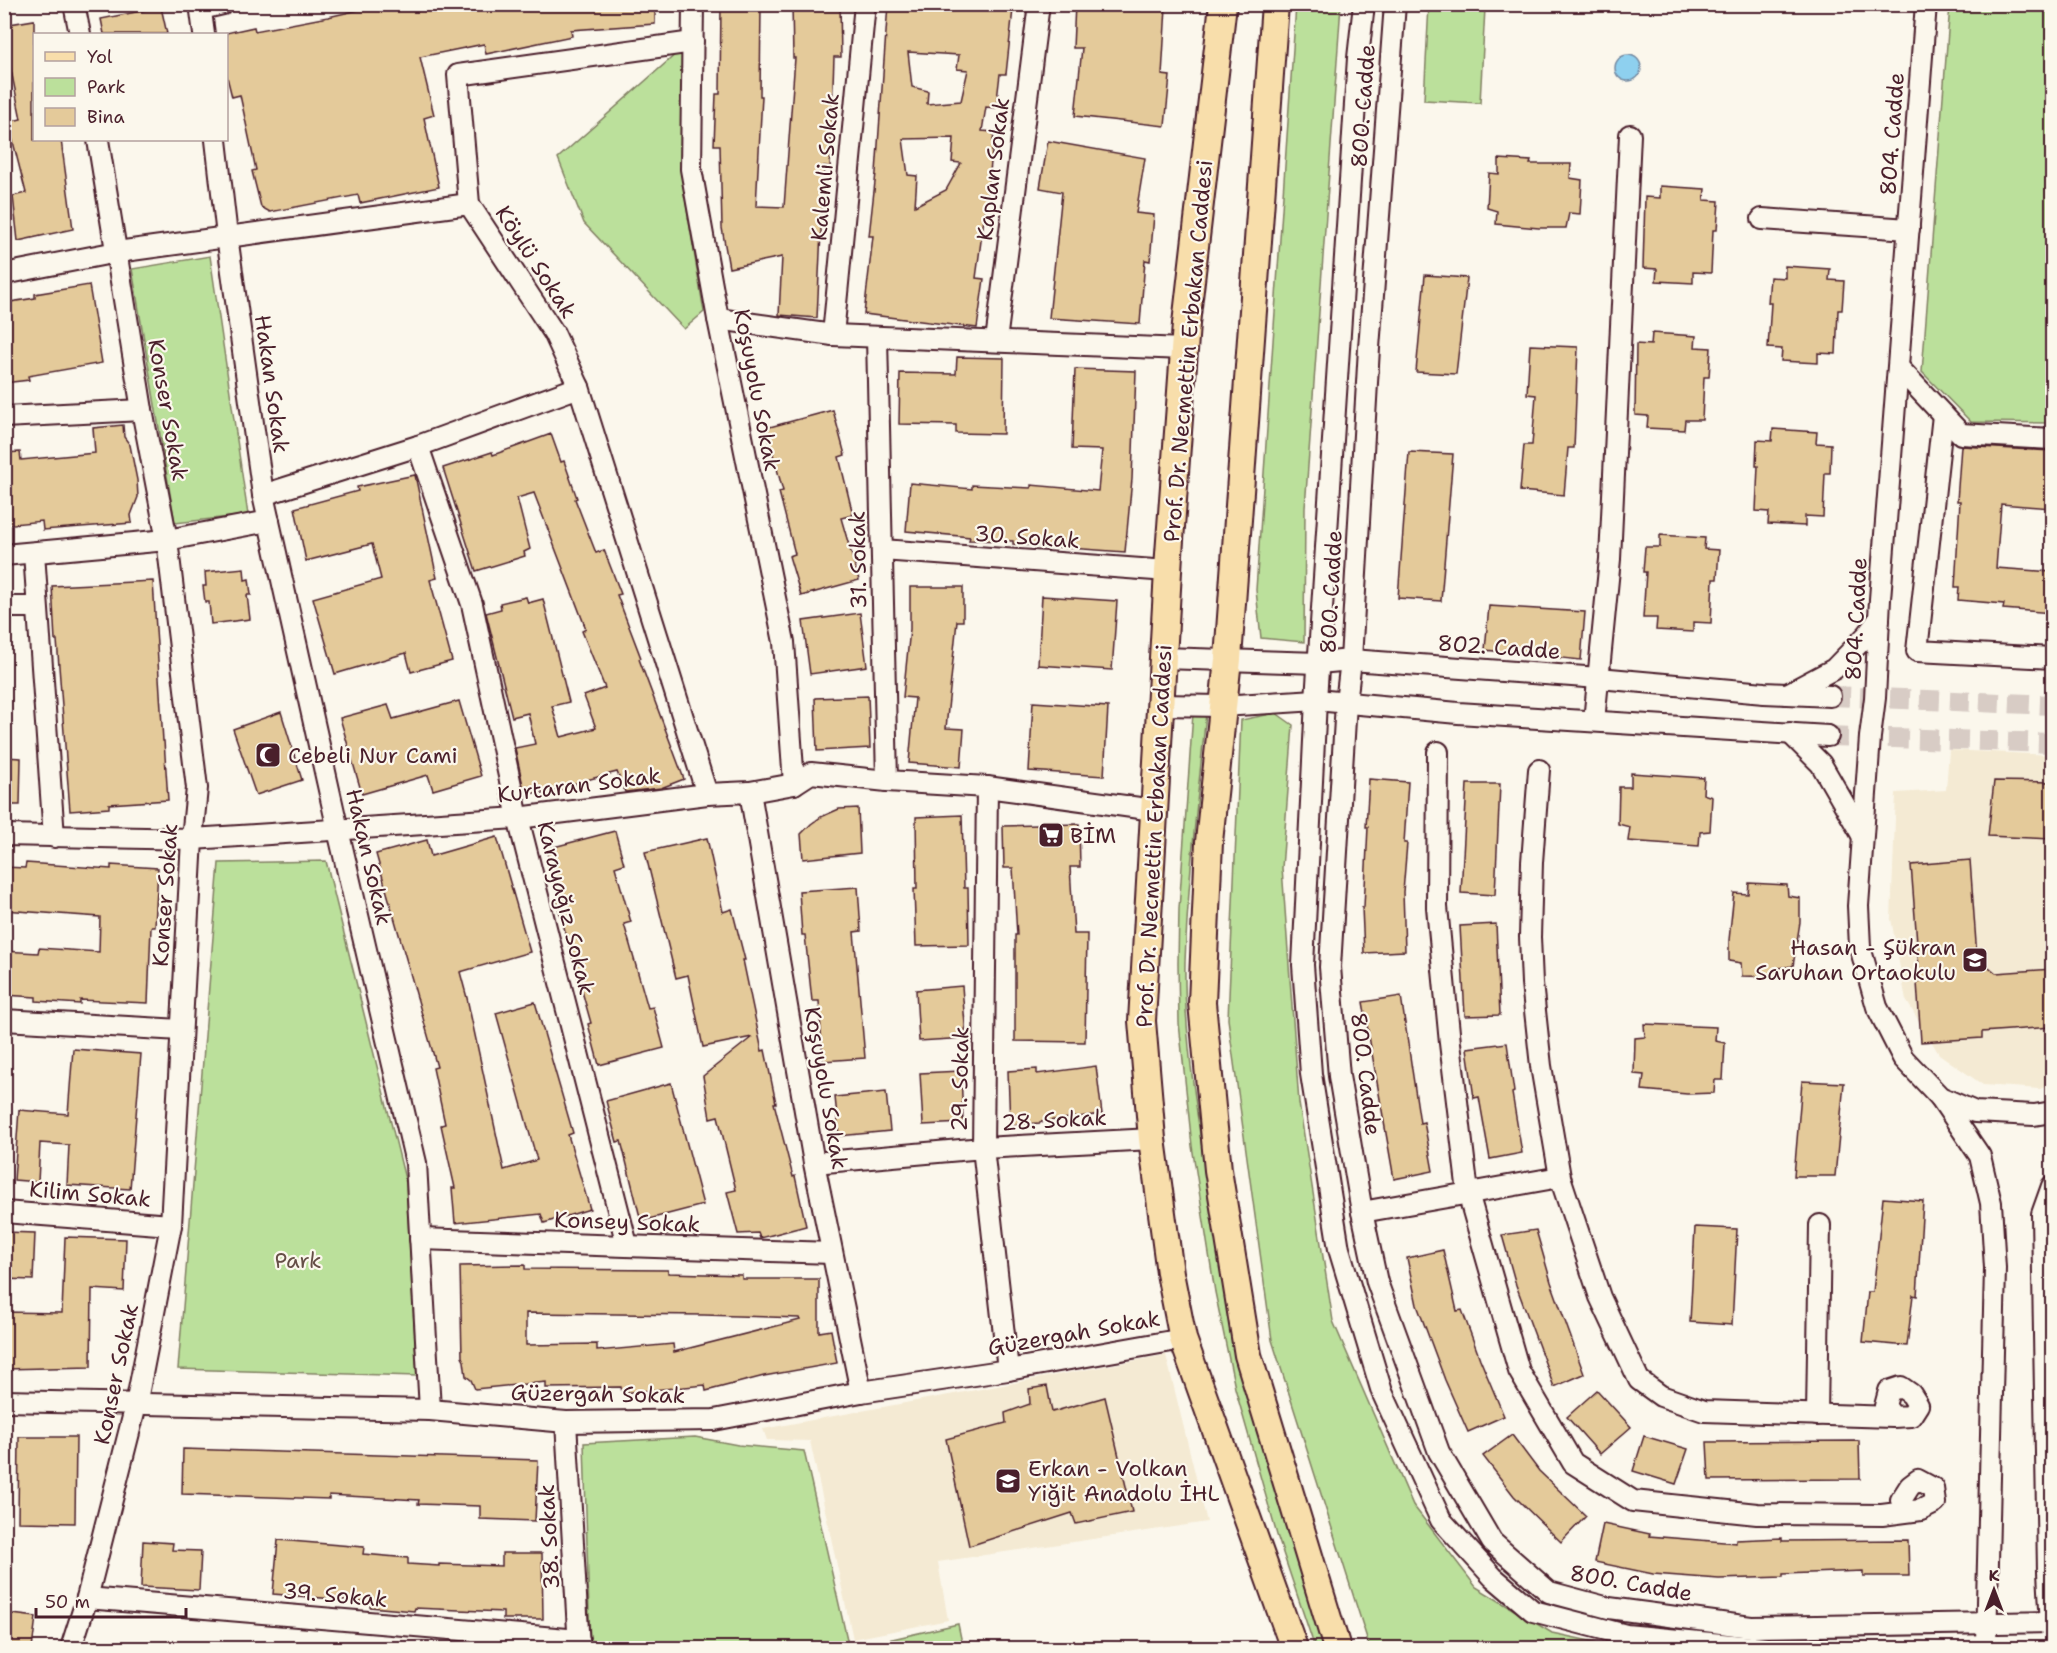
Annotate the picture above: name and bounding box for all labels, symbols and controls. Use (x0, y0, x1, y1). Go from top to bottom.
legend (33, 33, 228, 141)
street label: 800. Cadde (1344, 43, 1382, 169)
text: Yol (87, 45, 113, 69)
street label: 804. Cadde (1873, 71, 1911, 197)
text: Park (87, 75, 126, 99)
street label: Kalemli Sokak (804, 92, 846, 242)
street label: Kaplan Sokak (970, 96, 1016, 242)
text: Bina (87, 105, 125, 129)
street label: Prof. Dr. Necmettin Erbakan Caddesi (1157, 159, 1219, 543)
street label: Köylü Sokak (489, 200, 583, 324)
street label: Koşuyolu Sokak (727, 306, 787, 474)
street label: Hakan Sokak (248, 313, 296, 455)
street label: Konser Sokak (141, 337, 195, 483)
street label: 31. Sokak (843, 511, 873, 609)
street label: 30. Sokak (973, 519, 1081, 555)
street label: 800. Cadde (1313, 529, 1349, 655)
street label: 804. Cadde (1838, 557, 1874, 681)
street label: 802. Cadde (1436, 628, 1562, 666)
street label: Prof. Dr. Necmettin Erbakan Caddesi (1129, 644, 1179, 1028)
mosque icon: Cebeli Nur Cami (253, 740, 283, 770)
place label: Cebeli Nur Cami (288, 741, 458, 770)
street label: Kurtaran Sokak (496, 761, 662, 809)
street label: Hakan Sokak (339, 786, 399, 928)
street label: Karayağız Sokak (530, 818, 602, 998)
supermarket icon: BİM (1036, 820, 1066, 850)
place label: BİM (1070, 821, 1116, 850)
street label: Konser Sokak (146, 822, 184, 968)
place label: Hasan - Şükran Saruhan Ortaokulu (1755, 933, 1956, 987)
school or university icon: Hasan - Şükran Saruhan Ortaokulu (1960, 945, 1990, 975)
street label: Koşuyolu Sokak (797, 1004, 855, 1172)
street label: 800. Cadde (1344, 1011, 1388, 1137)
street label: 29. Sokak (945, 1026, 975, 1132)
street label: 28. Sokak (1001, 1103, 1107, 1137)
street label: Kilim Sokak (28, 1174, 152, 1214)
street label: Konsey Sokak (553, 1205, 701, 1239)
park label: Park (274, 1246, 322, 1275)
street label: Konser Sokak (87, 1301, 145, 1447)
street label: Güzergah Sokak (985, 1304, 1163, 1362)
street label: Güzergah Sokak (510, 1378, 686, 1410)
place label: Erkan - Volkan Yiğit Anadolu İHL (1028, 1454, 1220, 1508)
school or university icon: Erkan - Volkan Yiğit Anadolu İHL (993, 1466, 1023, 1496)
street label: 38. Sokak (532, 1484, 566, 1590)
street label: 800. Cadde (1567, 1558, 1695, 1608)
north arrow (1964, 1560, 2024, 1620)
text: K (1989, 1565, 2000, 1586)
street label: 39. Sokak (281, 1576, 389, 1614)
scale bar (36, 1581, 186, 1619)
text: 50 m (45, 1590, 90, 1614)

